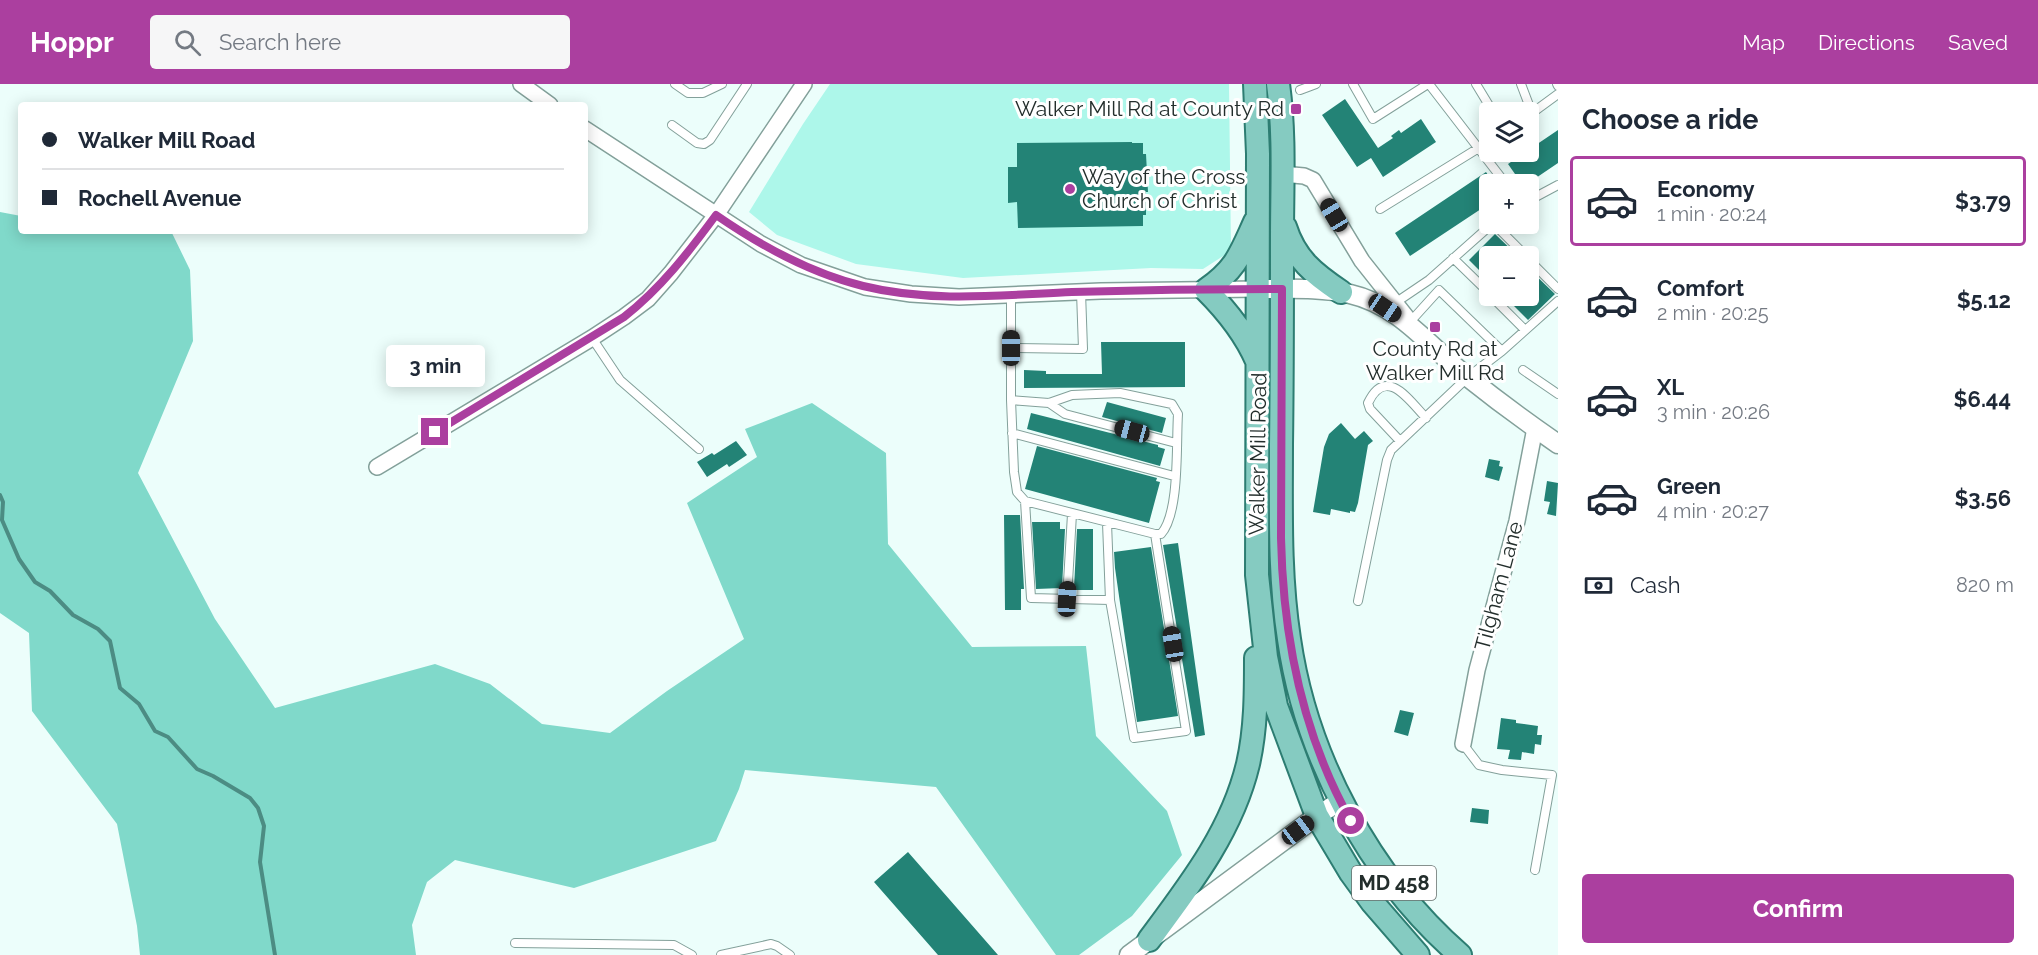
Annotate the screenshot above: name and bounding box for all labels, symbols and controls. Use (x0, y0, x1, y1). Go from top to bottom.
search box (150, 15, 570, 69)
text: Hoppr (30, 26, 114, 59)
icon: search (171, 26, 204, 59)
text: Search here (219, 29, 341, 55)
text: Map (1742, 30, 1785, 55)
text: Directions (1818, 30, 1915, 55)
text: Saved (1948, 30, 2008, 55)
place label: Walker Mill Rd at County Rd (1015, 96, 1284, 121)
marker: Walker Mill Rd at County Rd (1289, 102, 1303, 116)
map controls (1479, 102, 1539, 306)
button: layers (1479, 102, 1539, 162)
text: Choose a ride (1582, 104, 1758, 135)
text: Walker Mill Road (78, 127, 255, 153)
place label: Way of the Cross Church of Christ (1082, 164, 1245, 213)
button: + (1479, 174, 1539, 234)
icon: car (1585, 174, 1639, 228)
text: Economy (1657, 176, 1755, 202)
marker: Way of the Cross Church of Christ (1063, 182, 1077, 196)
text: Rochell Avenue (78, 185, 241, 211)
text: $3.79 (1955, 188, 2011, 214)
car (1317, 195, 1351, 235)
text: 1 min · 20:24 (1657, 202, 1767, 226)
button: − (1479, 246, 1539, 306)
icon: car (1585, 273, 1639, 327)
text: Comfort (1657, 275, 1744, 301)
text: $5.12 (1957, 287, 2011, 313)
car (1365, 290, 1405, 326)
text: 2 min · 20:25 (1657, 301, 1769, 325)
marker: County Rd at Walker Mill Rd (1428, 320, 1442, 334)
car (1002, 330, 1020, 366)
place label: County Rd at Walker Mill Rd (1366, 336, 1504, 385)
callout: 3 min (386, 345, 484, 387)
text: 3 min (410, 354, 461, 378)
street label: Walker Mill Road (1244, 372, 1271, 536)
icon: car (1585, 372, 1639, 426)
text: XL (1657, 374, 1684, 400)
text: $6.44 (1954, 386, 2011, 412)
text: 3 min · 20:26 (1657, 400, 1770, 424)
route end (421, 418, 448, 445)
car (1112, 418, 1152, 444)
icon: car (1585, 471, 1639, 525)
text: Green (1657, 473, 1721, 499)
text: $3.56 (1954, 485, 2011, 511)
text: 4 min · 20:27 (1657, 499, 1769, 523)
street label: Tilgham Lane (1469, 519, 1528, 653)
icon: cash (1582, 569, 1615, 602)
text: Cash (1630, 572, 1681, 598)
text: 820 m (1956, 573, 2014, 597)
car (1057, 581, 1077, 617)
car (1161, 625, 1185, 663)
route start (1337, 807, 1364, 834)
car (1278, 812, 1318, 848)
road number: MD 458 (1352, 866, 1436, 900)
button: Confirm (1582, 874, 2014, 943)

